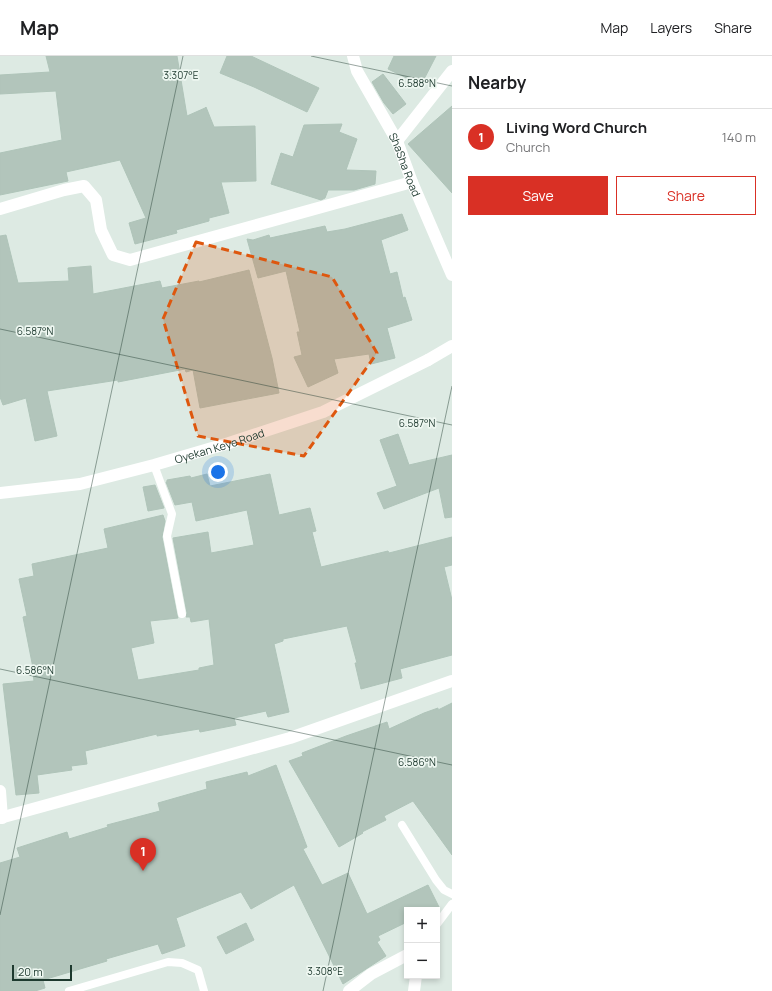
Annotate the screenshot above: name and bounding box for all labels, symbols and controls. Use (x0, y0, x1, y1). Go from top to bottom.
text: Map (20, 15, 59, 41)
text: Map (600, 18, 628, 37)
text: Layers (650, 18, 692, 37)
text: Share (714, 18, 752, 37)
text: 3.307°E (164, 68, 199, 82)
text: Nearby (468, 71, 526, 94)
text: 6.588°N (398, 76, 436, 90)
text: Living Word Church (506, 117, 647, 138)
text: 1 (478, 128, 484, 146)
text: 140 m (722, 128, 756, 146)
street label: ShaSha Road (386, 130, 425, 199)
text: Church (506, 138, 550, 156)
button: Save (468, 176, 608, 215)
button: Share (616, 176, 756, 215)
text: 6.587°N (17, 324, 53, 338)
text: 6.587°N (399, 416, 435, 430)
street label: Oyekan Keye Road (173, 424, 266, 466)
your location (208, 462, 228, 482)
text: 6.586°N (16, 663, 54, 677)
text: 6.586°N (398, 755, 436, 769)
pin: 1 (130, 838, 156, 871)
map controls (404, 907, 440, 979)
button: + (404, 907, 440, 943)
button: − (404, 943, 440, 979)
scale bar (12, 963, 72, 982)
text: 20 m (18, 964, 43, 979)
text: 3.308°E (307, 964, 343, 978)

